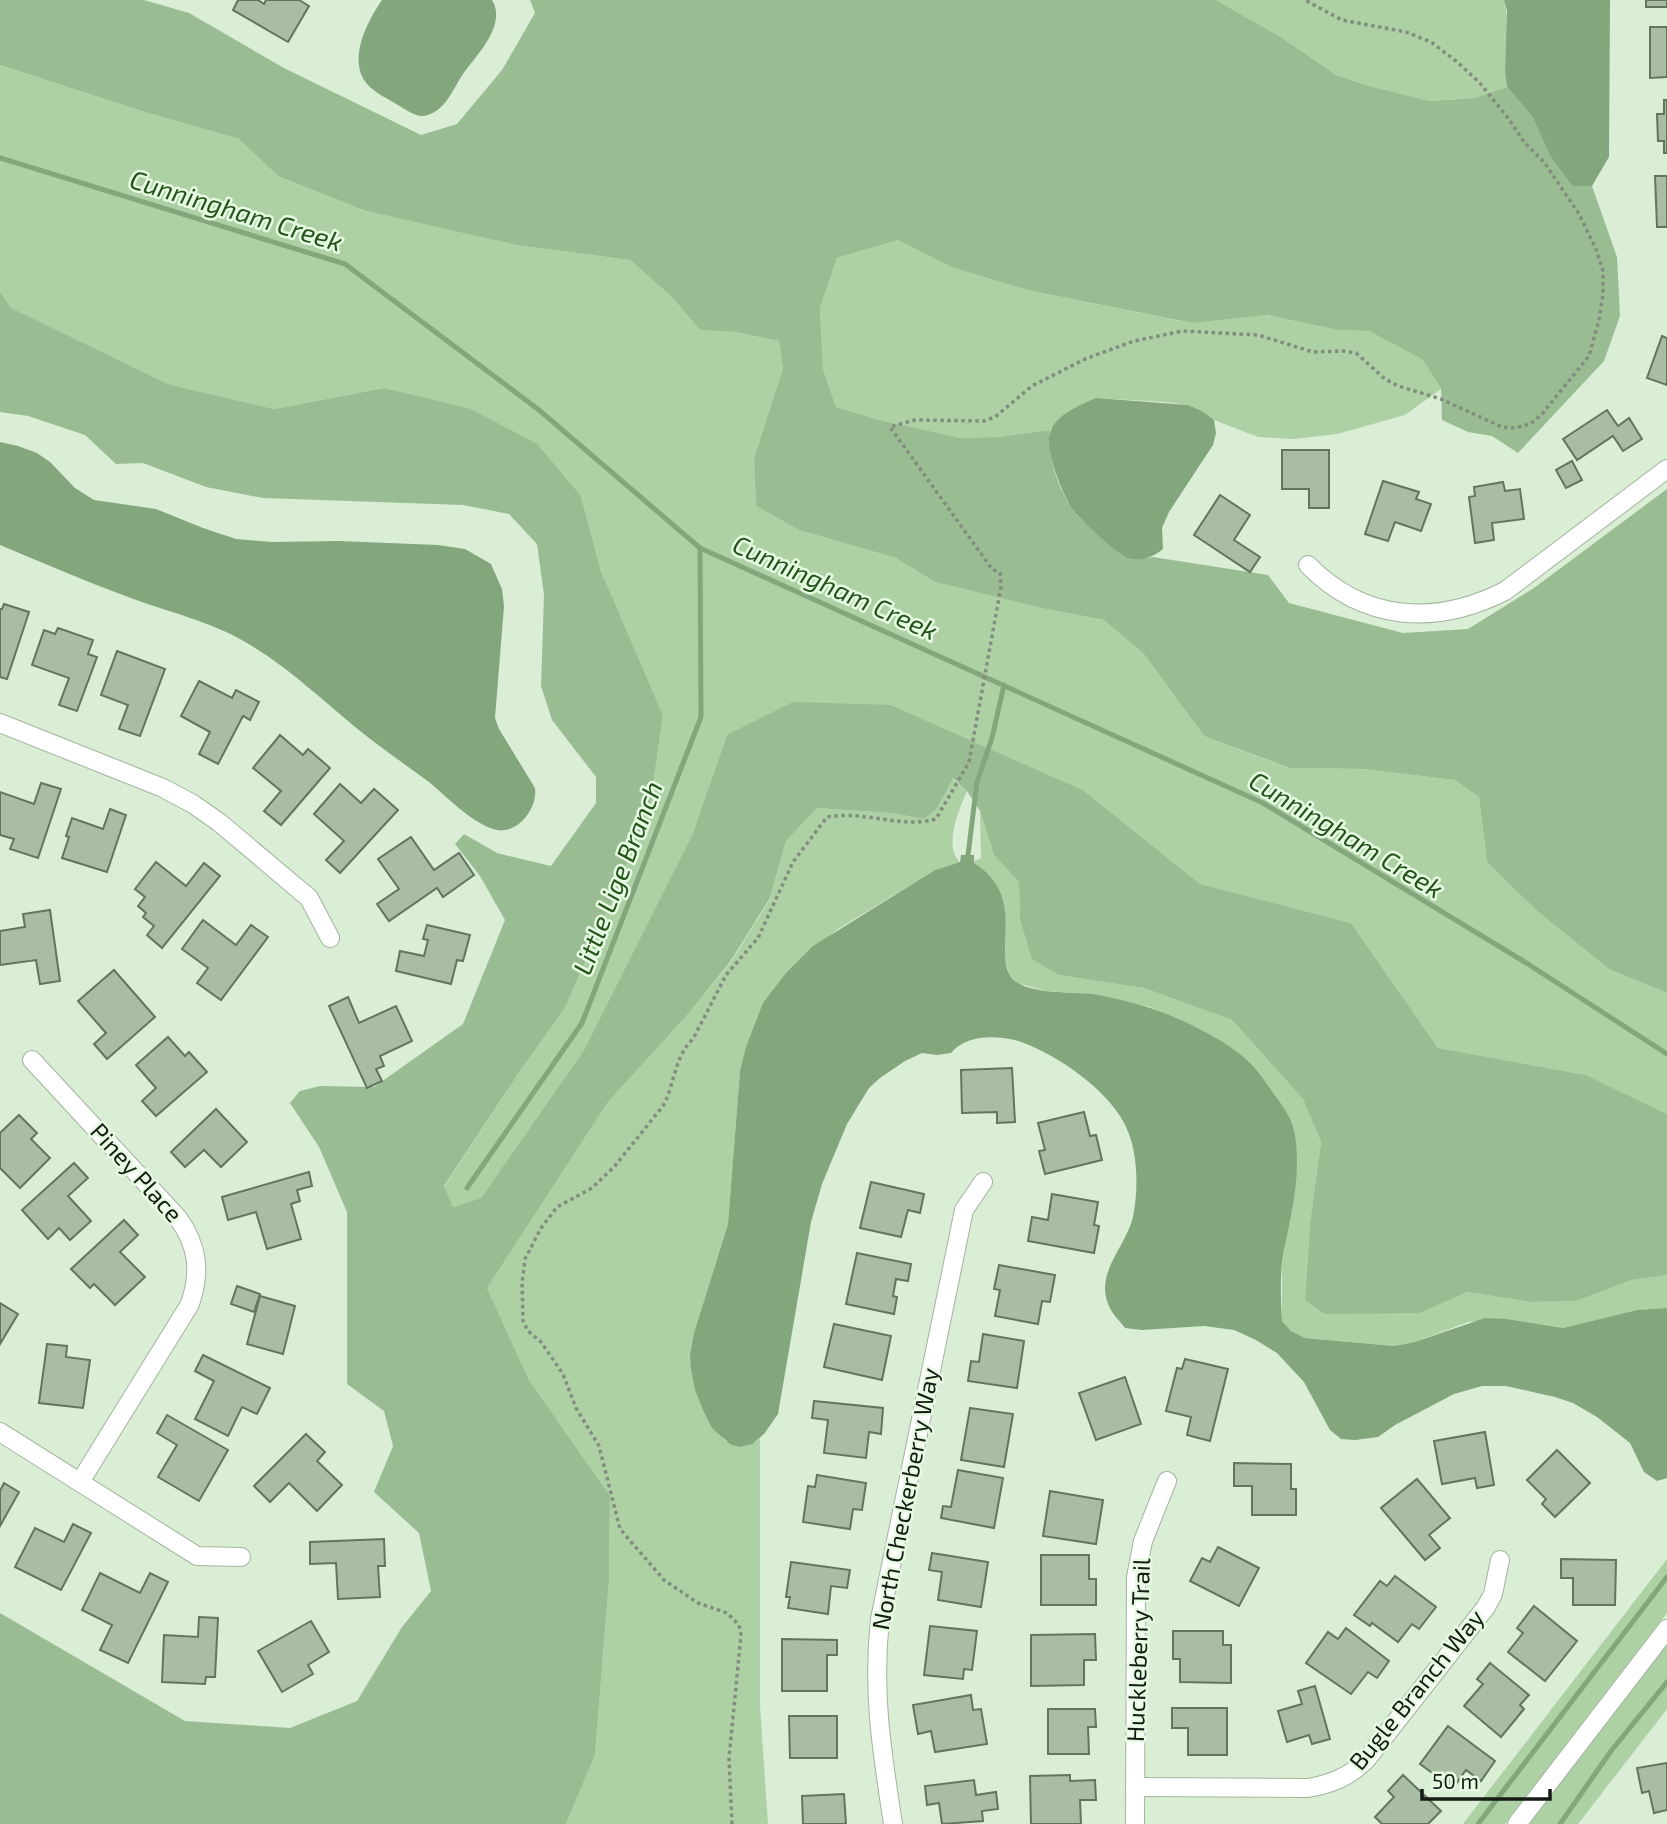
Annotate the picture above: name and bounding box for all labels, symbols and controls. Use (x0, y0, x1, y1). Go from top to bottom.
water label: Cunningham Creek (126, 162, 346, 257)
water label: Cunningham Creek (729, 528, 943, 646)
water label: Cunningham Creek (1244, 764, 1449, 904)
water label: Little Lige Branch (565, 776, 668, 979)
street label: Piney Place (85, 1116, 189, 1228)
street label: North Checkerberry Way (865, 1365, 944, 1632)
street label: Huckleberry Trail (1120, 1557, 1155, 1742)
street label: Bugle Branch Way (1342, 1603, 1490, 1775)
scale bar (1422, 1758, 1550, 1802)
text: 50 m (1432, 1768, 1479, 1793)

